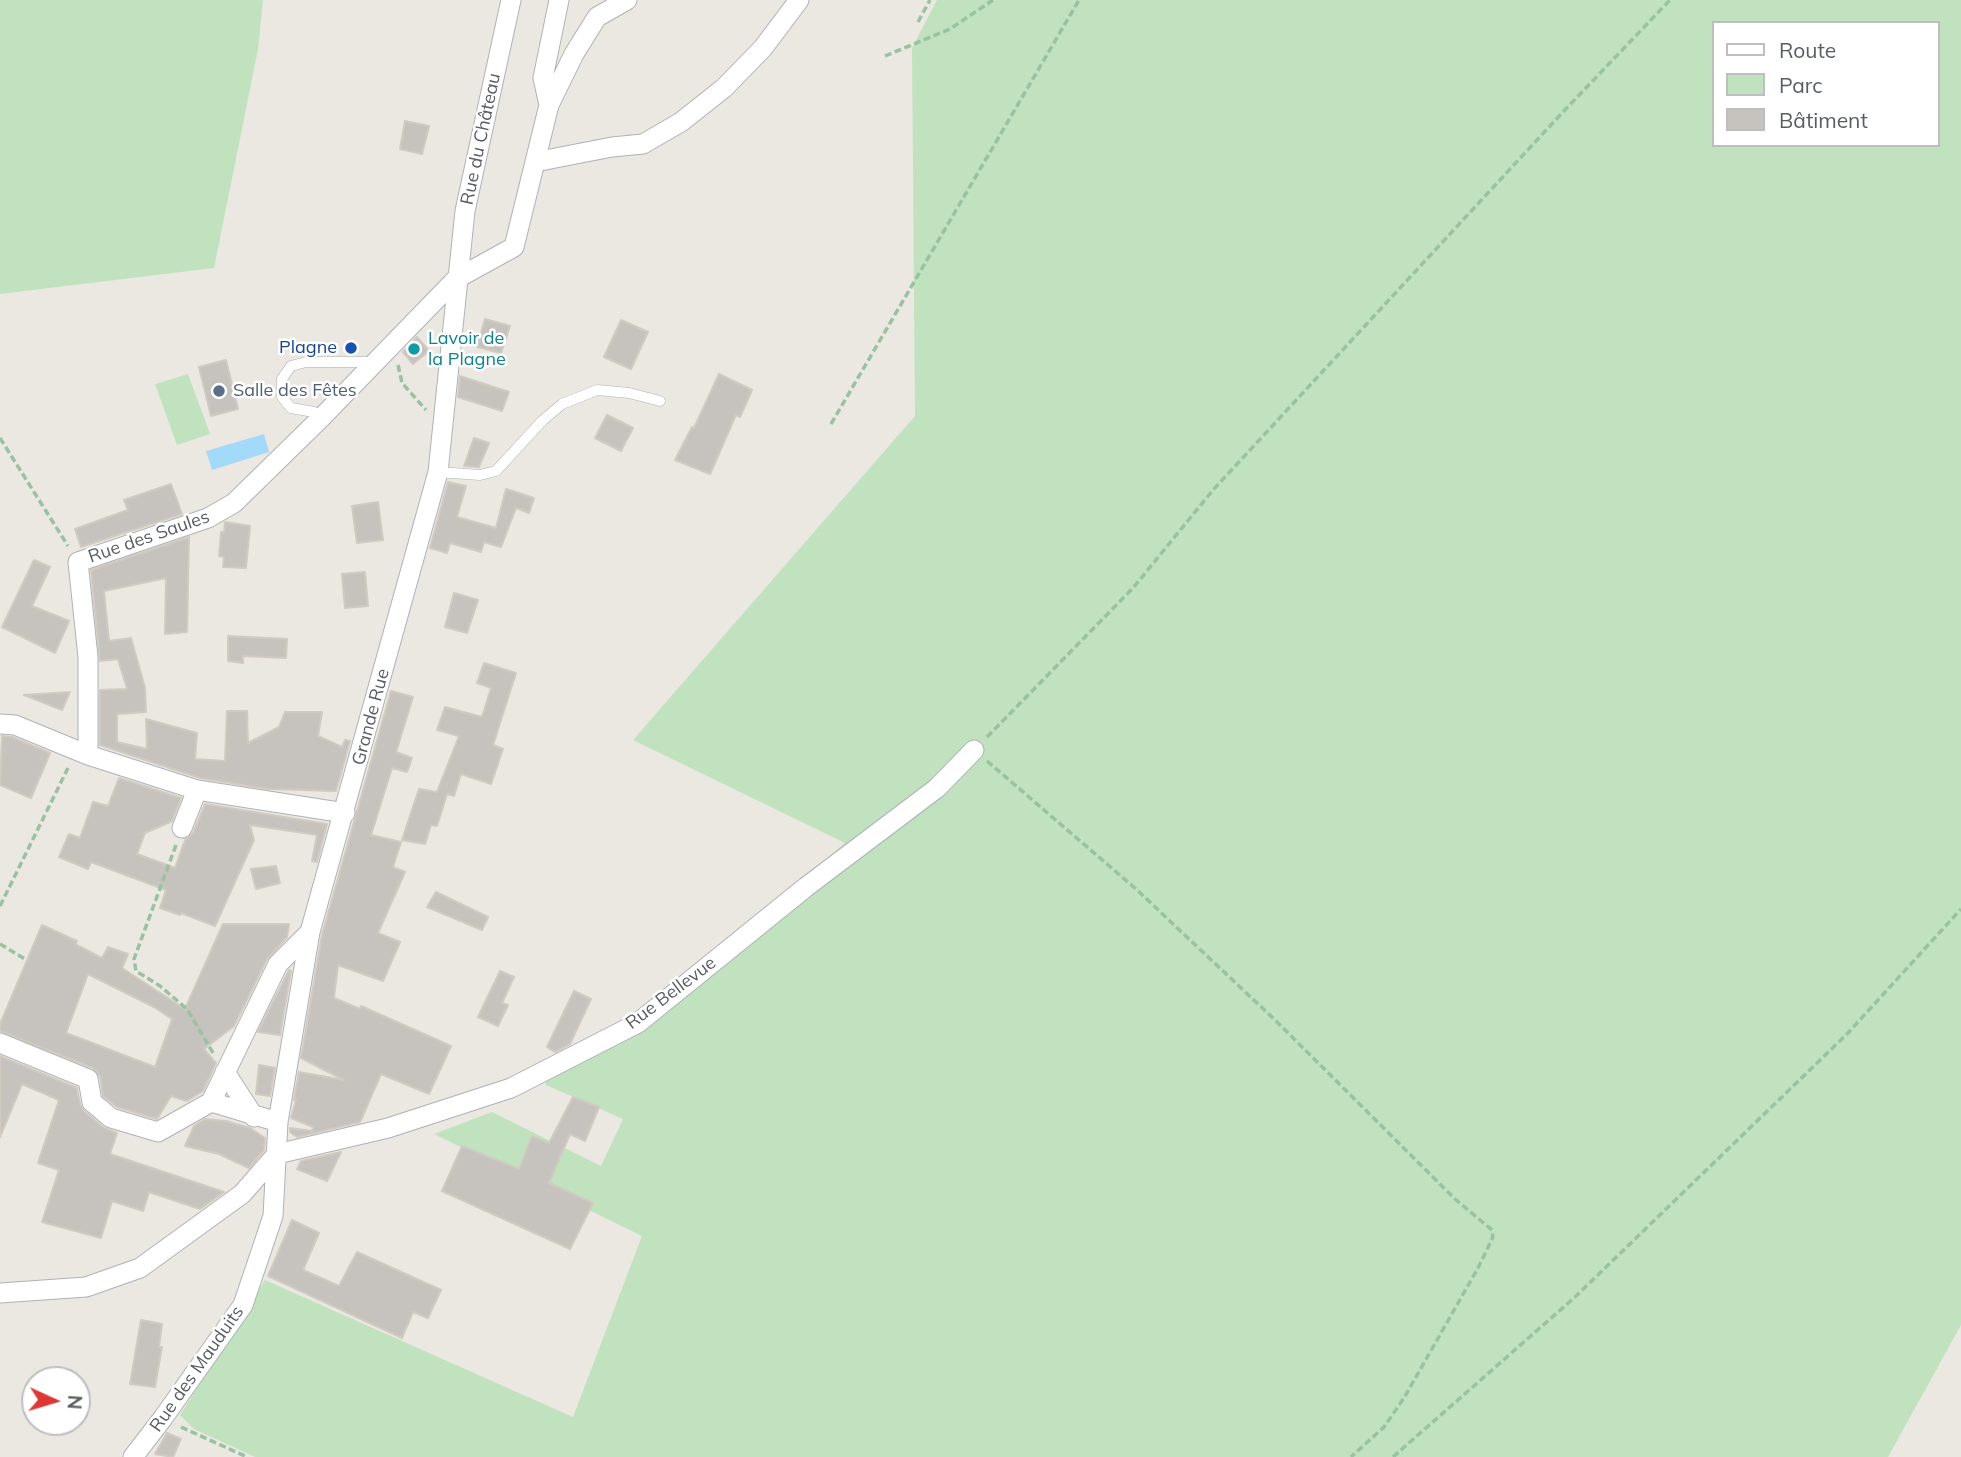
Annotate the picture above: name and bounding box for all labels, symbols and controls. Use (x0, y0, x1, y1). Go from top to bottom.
legend (1713, 21, 1940, 147)
text: Route (1779, 37, 1836, 63)
street label: Rue du Château (456, 71, 506, 207)
text: Parc (1779, 72, 1823, 98)
text: Bâtiment (1779, 107, 1868, 133)
place label: Lavoir de la Plagne (428, 328, 506, 370)
place label: Plagne (279, 337, 337, 359)
marker: Plagne (343, 340, 359, 356)
marker: Lavoir de la Plagne (406, 341, 422, 357)
place label: Salle des Fêtes (233, 380, 357, 402)
marker: Salle des Fêtes (211, 383, 227, 399)
street label: Rue des Saules (85, 506, 213, 568)
street label: Grande Rue (348, 666, 394, 768)
street label: Rue Bellevue (622, 952, 720, 1034)
street label: Rue des Mauduits (145, 1302, 249, 1436)
north arrow (21, 1366, 91, 1436)
text: N (62, 1394, 87, 1410)

